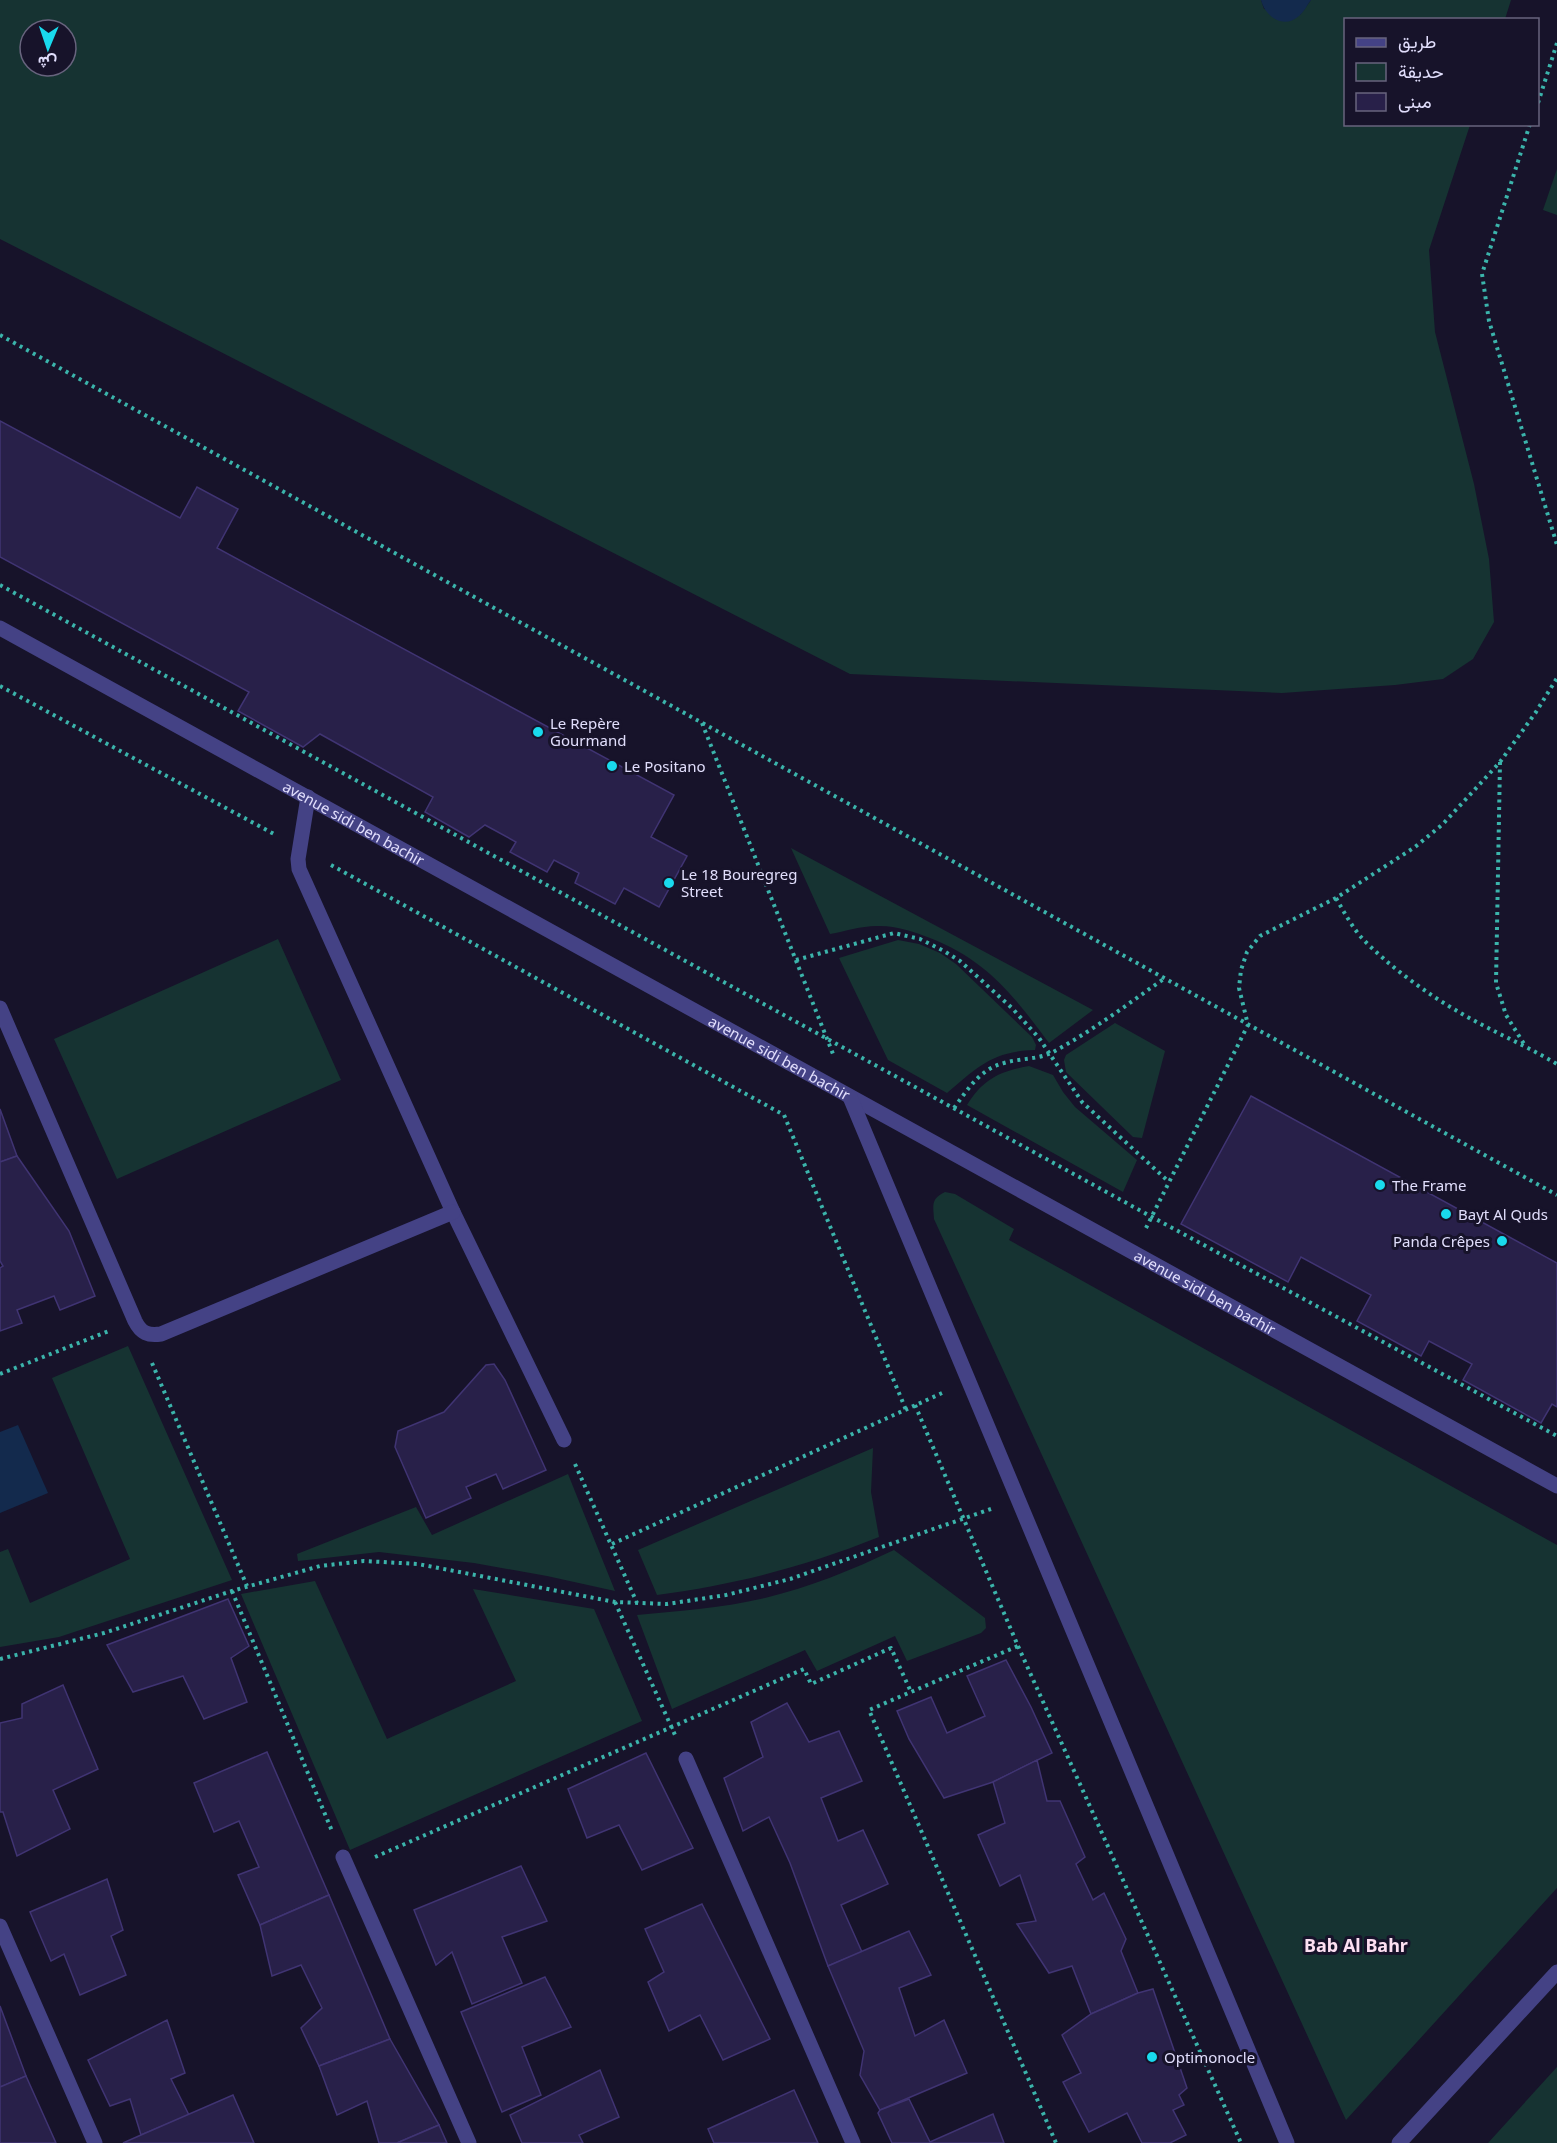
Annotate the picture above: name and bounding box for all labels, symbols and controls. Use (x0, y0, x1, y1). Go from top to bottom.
north arrow (18, 18, 78, 78)
legend (1344, 18, 1539, 126)
text: طريق (1398, 29, 1436, 53)
text: ش (37, 52, 57, 74)
text: حديقة (1398, 59, 1444, 83)
text: مبنى (1398, 89, 1432, 113)
place label: Le Repère Gourmand (550, 713, 626, 750)
marker: Le Repère Gourmand (531, 725, 545, 739)
place label: Le Positano (624, 756, 706, 776)
marker: Le Positano (605, 759, 619, 773)
street label: avenue sidi ben bachir (280, 776, 428, 870)
place label: Le 18 Bouregreg Street (681, 864, 798, 901)
marker: Le 18 Bouregreg Street (662, 876, 676, 890)
street label: avenue sidi ben bachir (705, 1011, 854, 1105)
place label: The Frame (1392, 1175, 1467, 1195)
marker: The Frame (1373, 1178, 1387, 1192)
place label: Bayt Al Quds (1458, 1204, 1548, 1224)
marker: Bayt Al Quds (1439, 1207, 1453, 1221)
place label: Panda Crêpes (1393, 1231, 1490, 1251)
marker: Panda Crêpes (1495, 1234, 1509, 1248)
street label: avenue sidi ben bachir (1131, 1245, 1279, 1339)
district label: Bab Al Bahr (1304, 1933, 1408, 1957)
place label: Optimonocle (1164, 2047, 1255, 2067)
marker: Optimonocle (1145, 2050, 1159, 2064)

